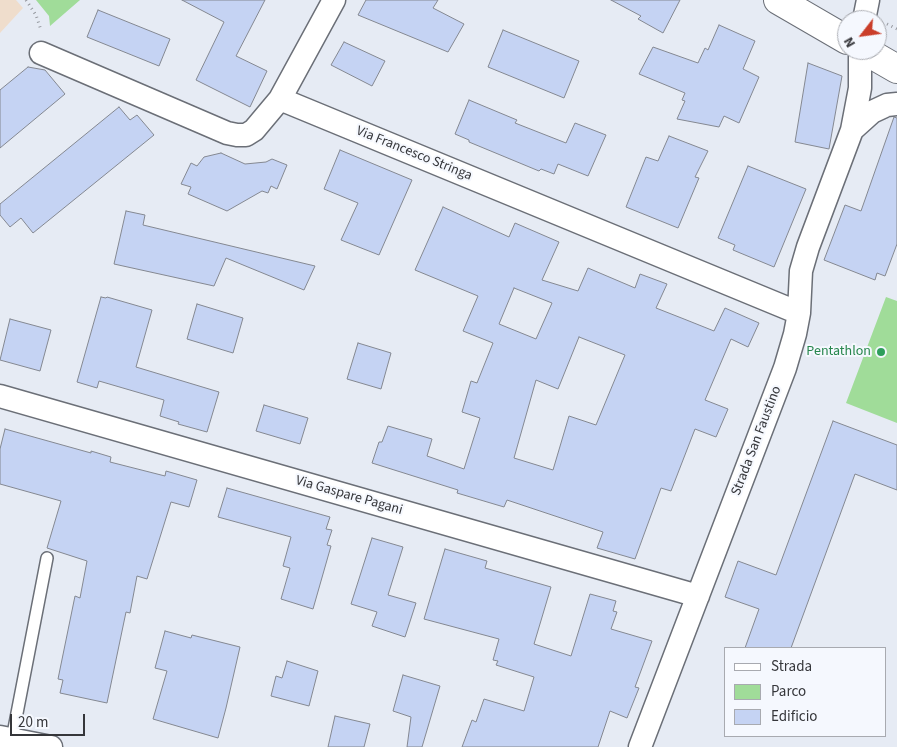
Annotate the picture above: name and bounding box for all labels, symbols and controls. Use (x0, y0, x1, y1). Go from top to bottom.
north arrow (837, 10, 887, 60)
text: N (839, 33, 861, 51)
street label: Via Francesco Stringa (354, 123, 474, 185)
place label: Pentathlon (806, 344, 871, 360)
marker: Pentathlon (875, 346, 887, 358)
street label: Strada San Faustino (728, 384, 786, 498)
street label: Via Gaspare Pagani (294, 473, 404, 519)
legend (724, 647, 887, 737)
text: Strada (771, 656, 812, 677)
text: Parco (771, 681, 806, 702)
scale bar (12, 704, 88, 736)
text: Edificio (771, 706, 818, 727)
text: 20 m (18, 712, 48, 733)

